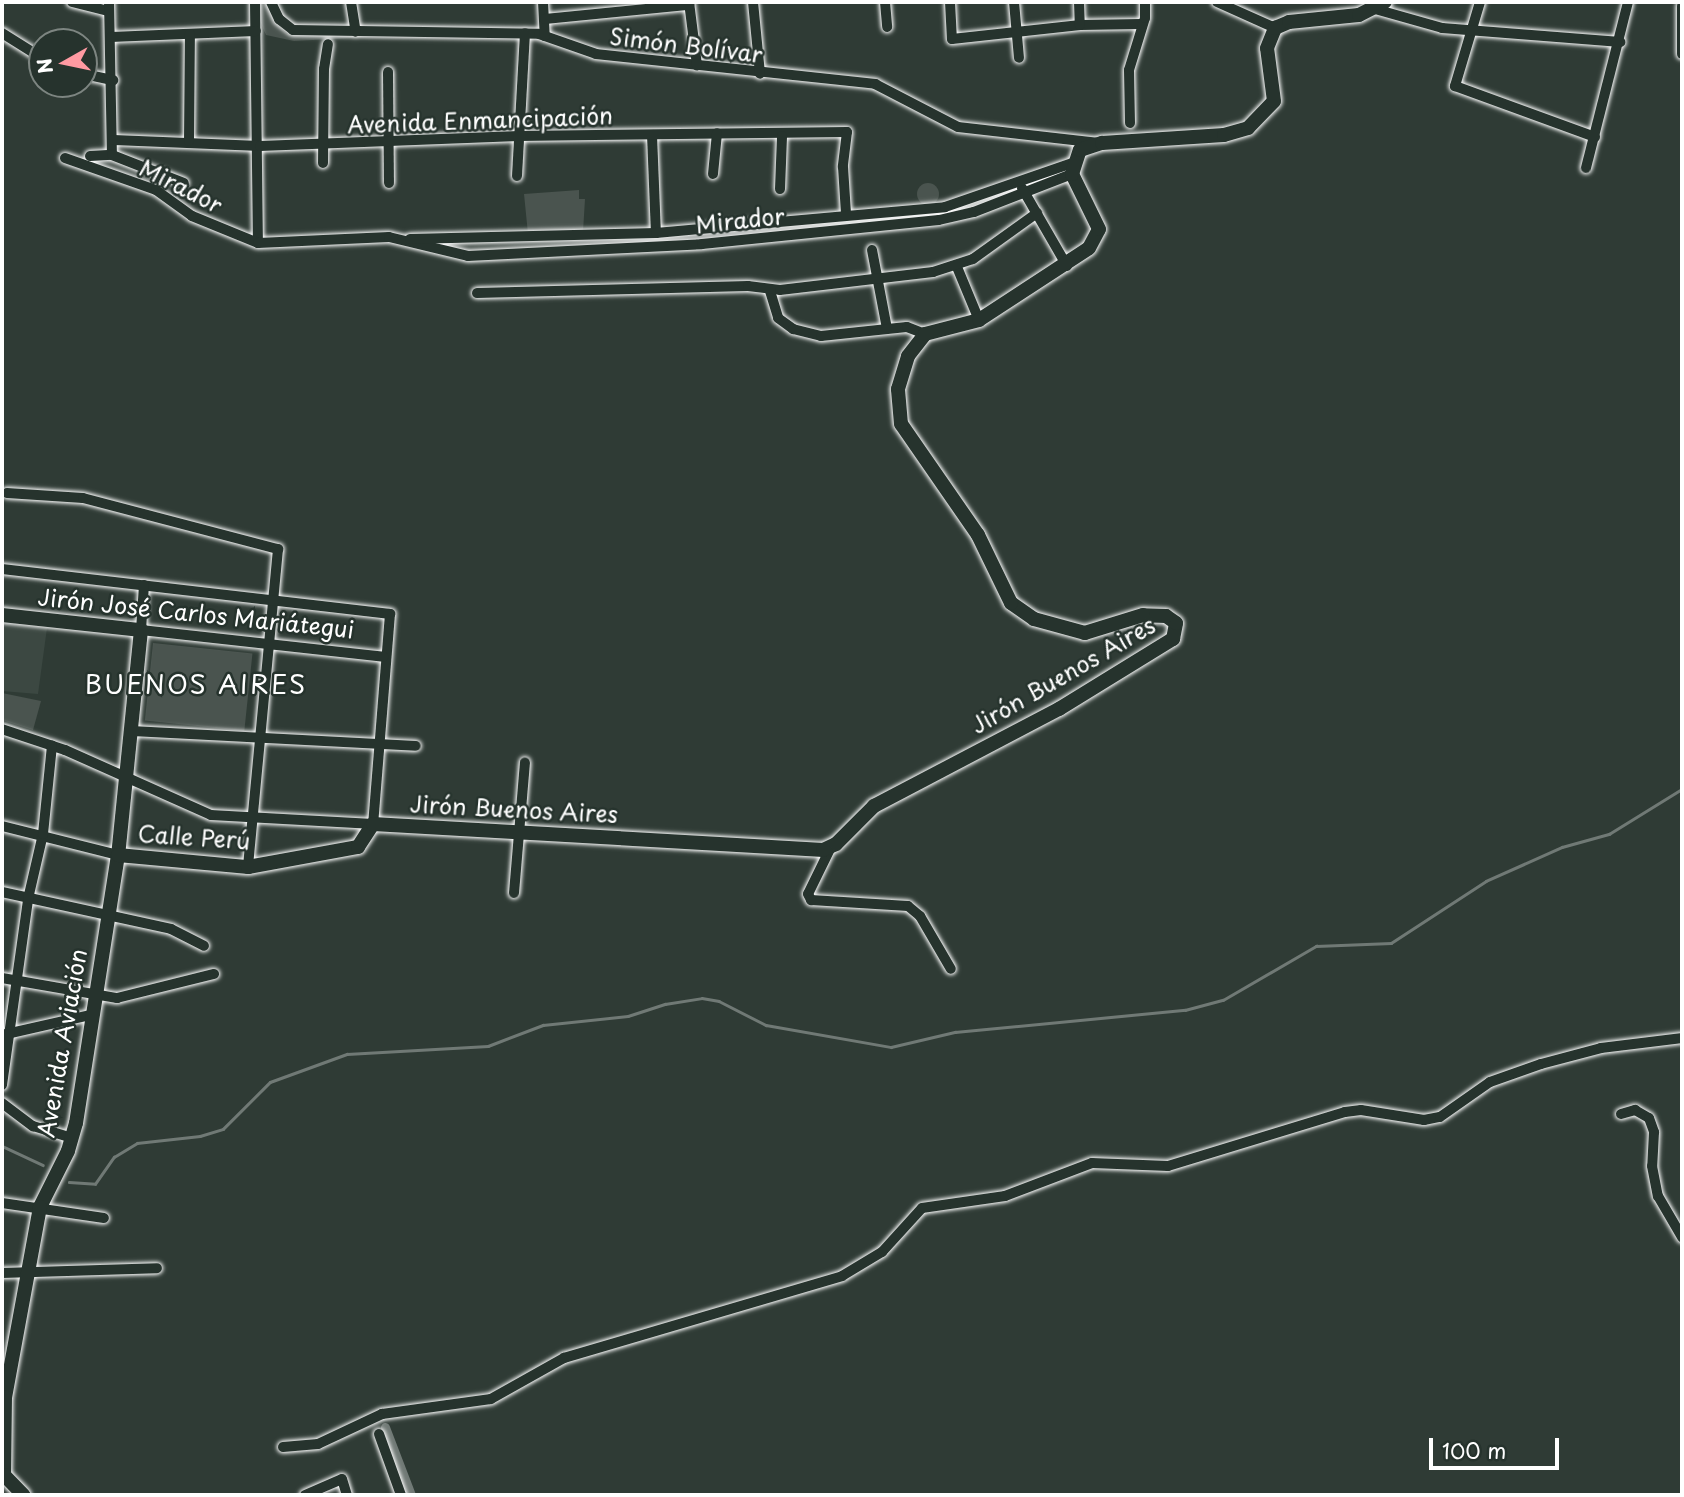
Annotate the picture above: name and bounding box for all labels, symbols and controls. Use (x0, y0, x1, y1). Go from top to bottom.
street label: Simón Bolívar (608, 22, 764, 68)
north arrow (28, 28, 98, 98)
text: N (29, 56, 59, 76)
street label: Avenida Enmancipación (347, 102, 613, 138)
street label: Mirador (135, 153, 227, 219)
street label: Mirador (694, 202, 786, 238)
street label: Jirón José Carlos Mariátegui (37, 583, 355, 643)
street label: Jirón Buenos Aires (965, 611, 1161, 739)
district label: BUENOS AIRES (86, 668, 306, 700)
street label: Jirón Buenos Aires (409, 790, 619, 828)
street label: Calle Perú (137, 819, 251, 855)
street label: Avenida Aviación (32, 947, 92, 1139)
scale bar (1432, 1424, 1562, 1468)
text: 100 m (1442, 1434, 1506, 1466)

